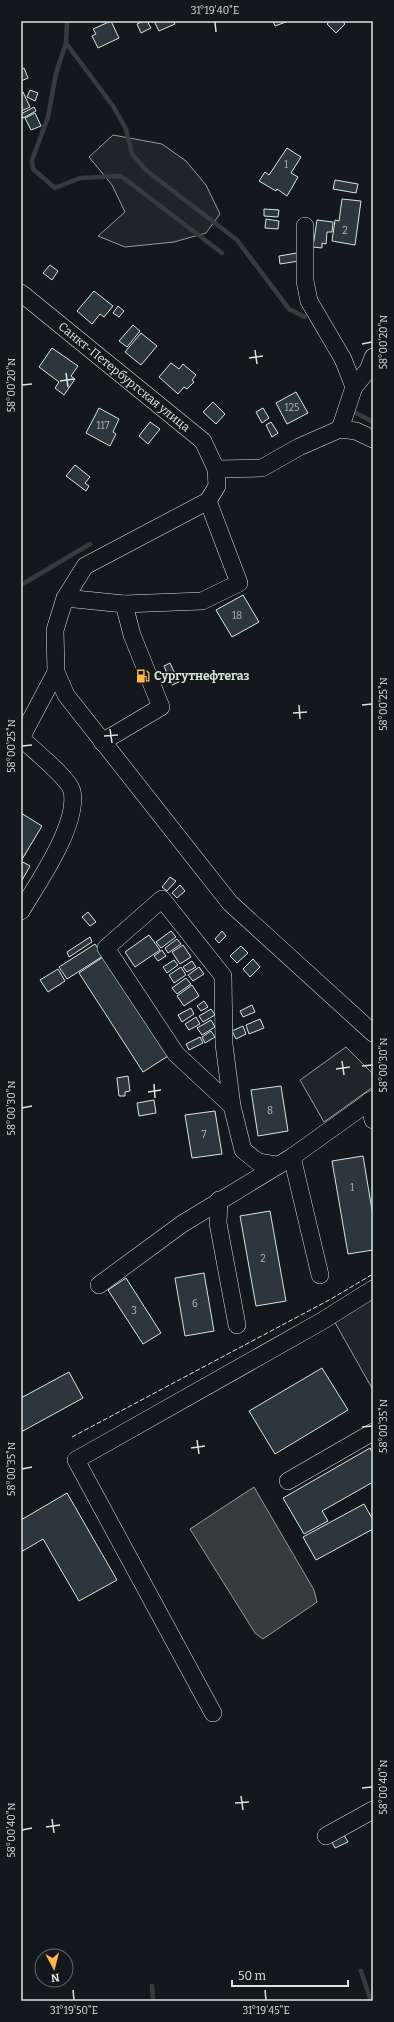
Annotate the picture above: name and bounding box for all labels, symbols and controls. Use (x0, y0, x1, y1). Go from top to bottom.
text: 31°19'40"E (191, 5, 239, 17)
house number: 1 (284, 159, 288, 171)
house number: 2 (342, 225, 348, 237)
text: 58°00'20"N (378, 315, 390, 369)
street label: Санкт-Петербургская улица (56, 319, 193, 435)
text: 58°00'20"N (6, 358, 18, 412)
house number: 125 (285, 402, 299, 414)
house number: 117 (96, 420, 110, 432)
house number: 18 (232, 610, 242, 622)
fuel station icon: Сургутнефтегаз (135, 668, 151, 684)
place label: Сургутнефтегаз (154, 669, 249, 683)
text: 58°00'25"N (378, 677, 390, 731)
text: 58°00'25"N (6, 719, 18, 773)
text: 58°00'30"N (378, 1038, 390, 1092)
text: 58°00'30"N (6, 1081, 18, 1135)
house number: 8 (267, 1105, 273, 1117)
house number: 7 (201, 1129, 207, 1141)
house number: 1 (350, 1182, 354, 1194)
house number: 2 (260, 1253, 266, 1265)
house number: 6 (192, 1298, 198, 1310)
house number: 3 (131, 1305, 137, 1317)
text: 58°00'35"N (378, 1399, 390, 1453)
text: 58°00'35"N (6, 1442, 18, 1496)
text: 58°00'40"N (378, 1759, 390, 1814)
text: 58°00'40"N (6, 1802, 18, 1857)
north arrow (34, 1948, 74, 1988)
scale bar (232, 1962, 348, 1988)
text: 50 m (238, 1969, 267, 1983)
text: N (50, 1970, 60, 1984)
text: 31°19'50"E (50, 2005, 98, 2017)
text: 31°19'45"E (242, 2005, 290, 2017)

